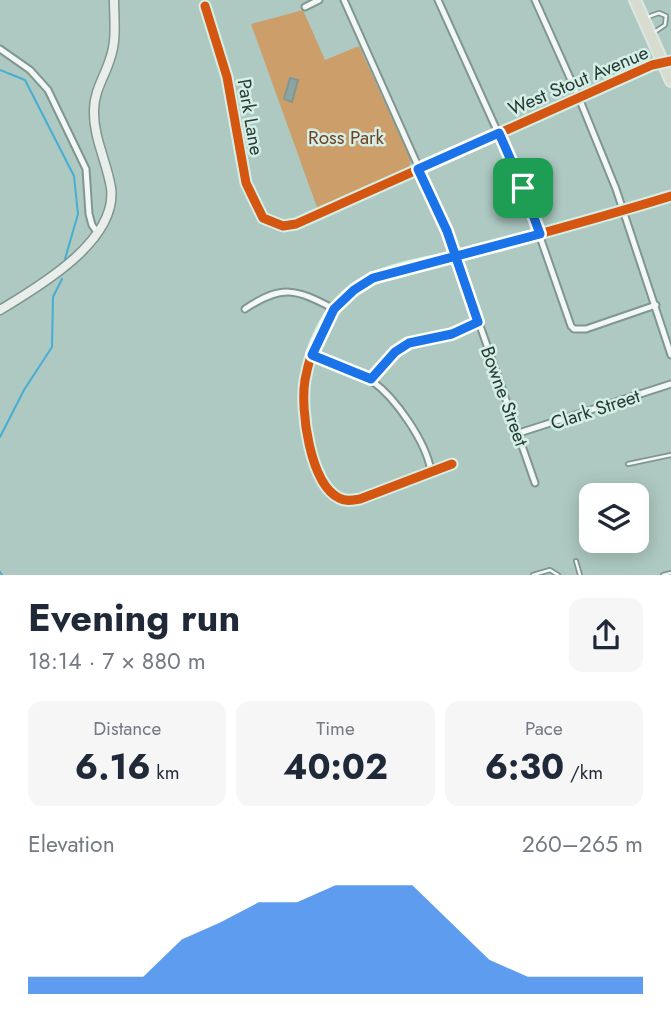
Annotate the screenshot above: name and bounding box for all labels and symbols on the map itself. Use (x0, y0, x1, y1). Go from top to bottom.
street label: West Stout Avenue (504, 39, 653, 122)
street label: Park Lane (231, 77, 271, 158)
park label: Ross Park (308, 124, 385, 151)
pin (493, 158, 553, 218)
street label: Bowne Street (474, 342, 535, 450)
street label: Clark Street (547, 382, 644, 437)

